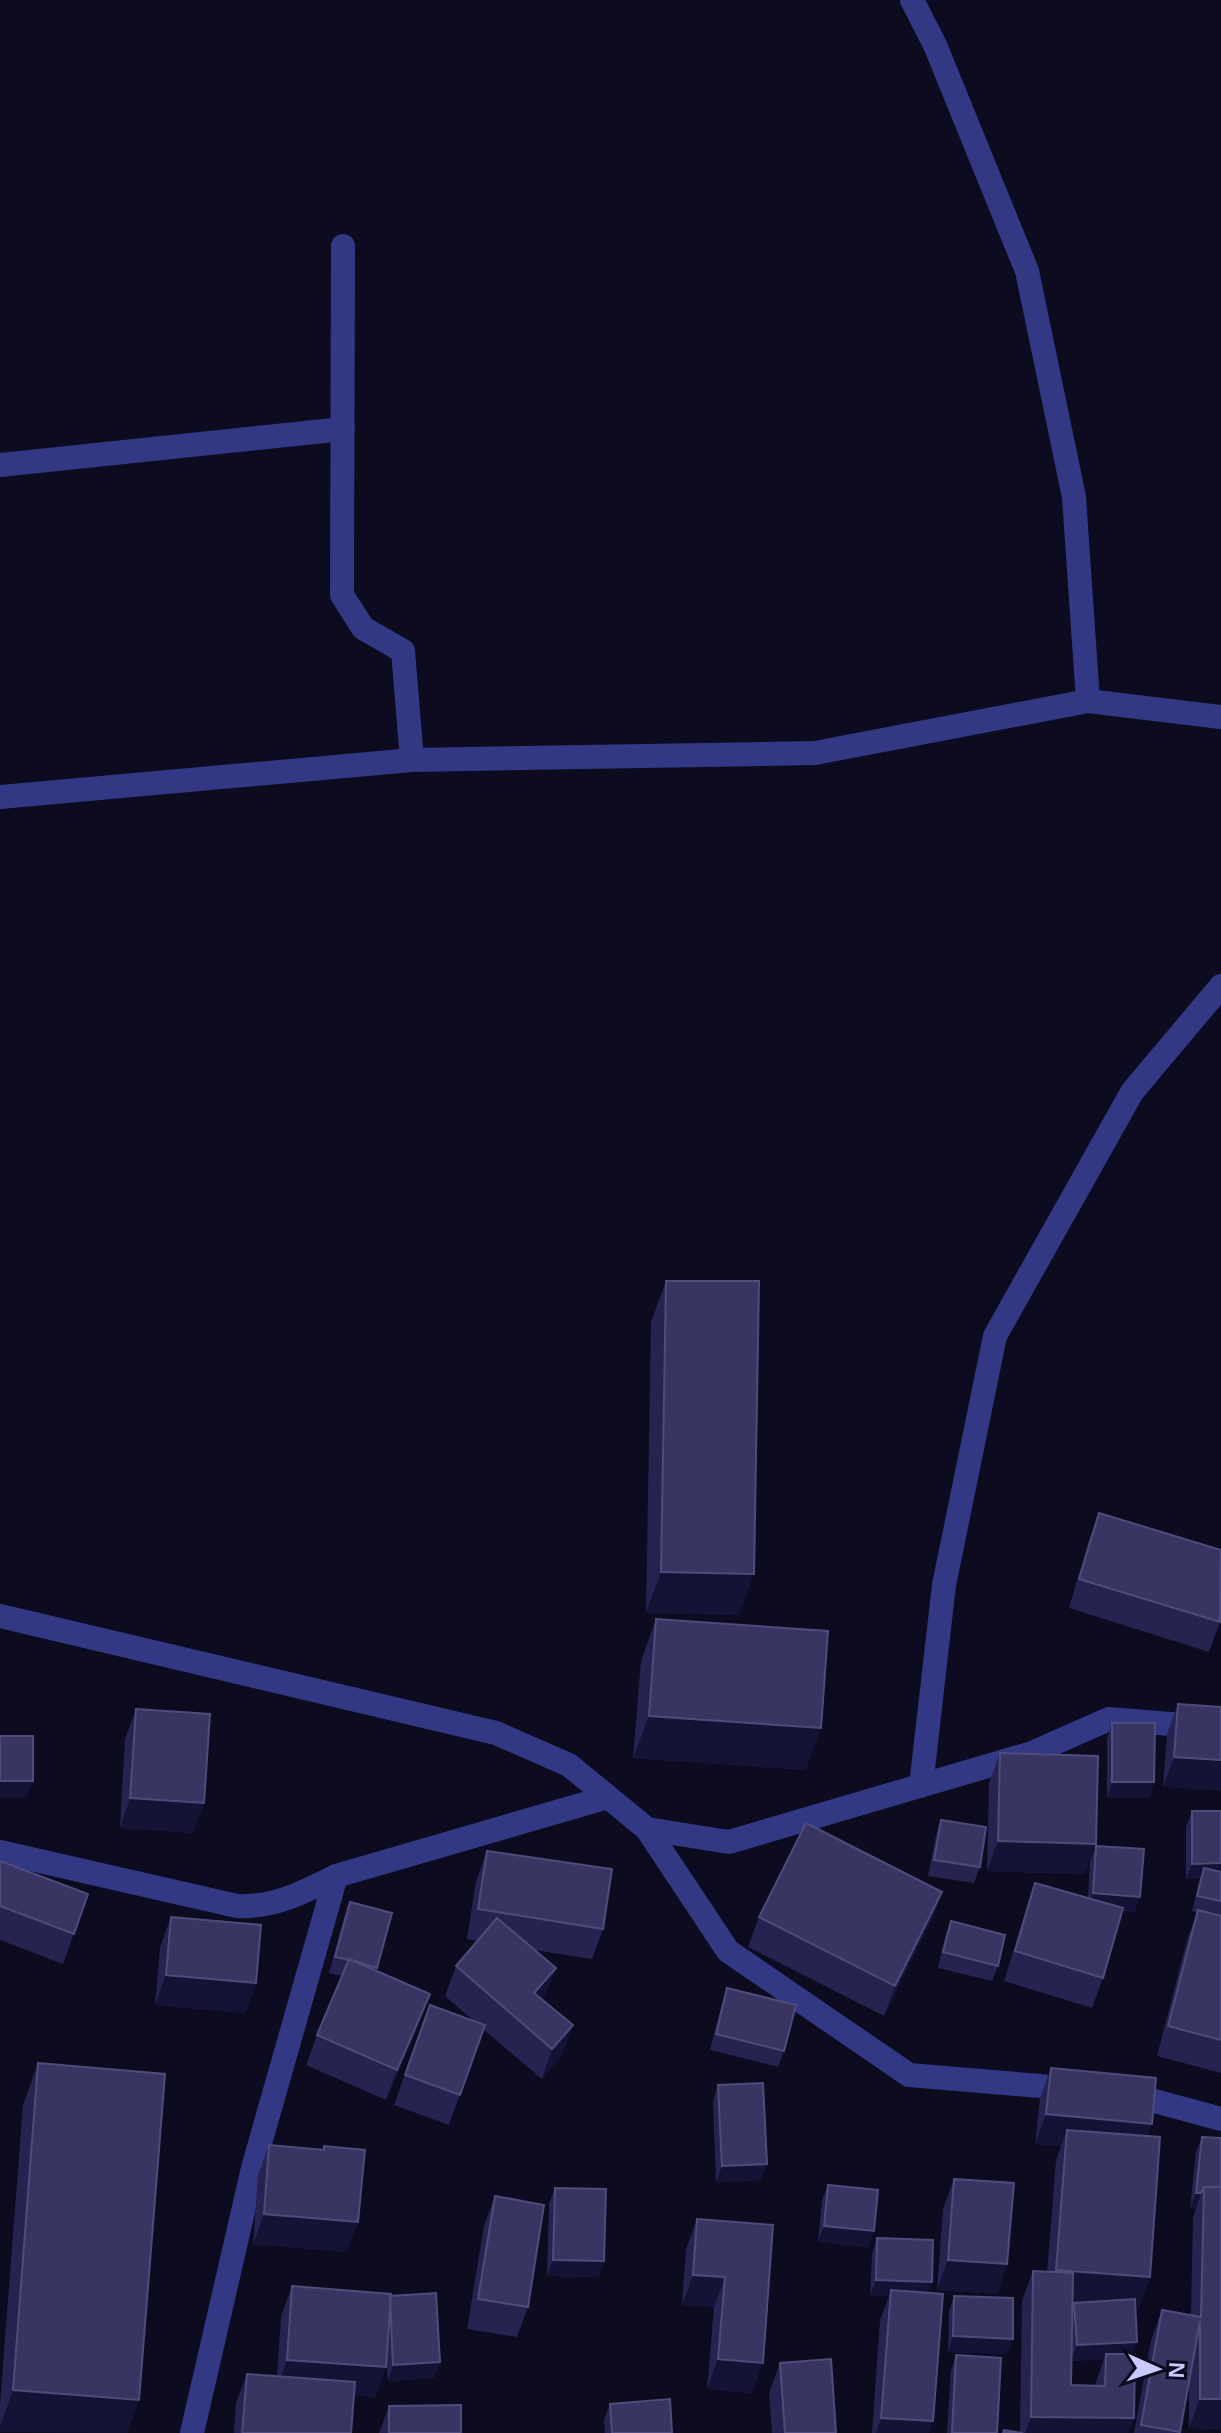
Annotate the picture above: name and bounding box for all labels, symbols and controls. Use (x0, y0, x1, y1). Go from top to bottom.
north arrow (1117, 2329, 1197, 2409)
text: N (1164, 2361, 1189, 2379)

